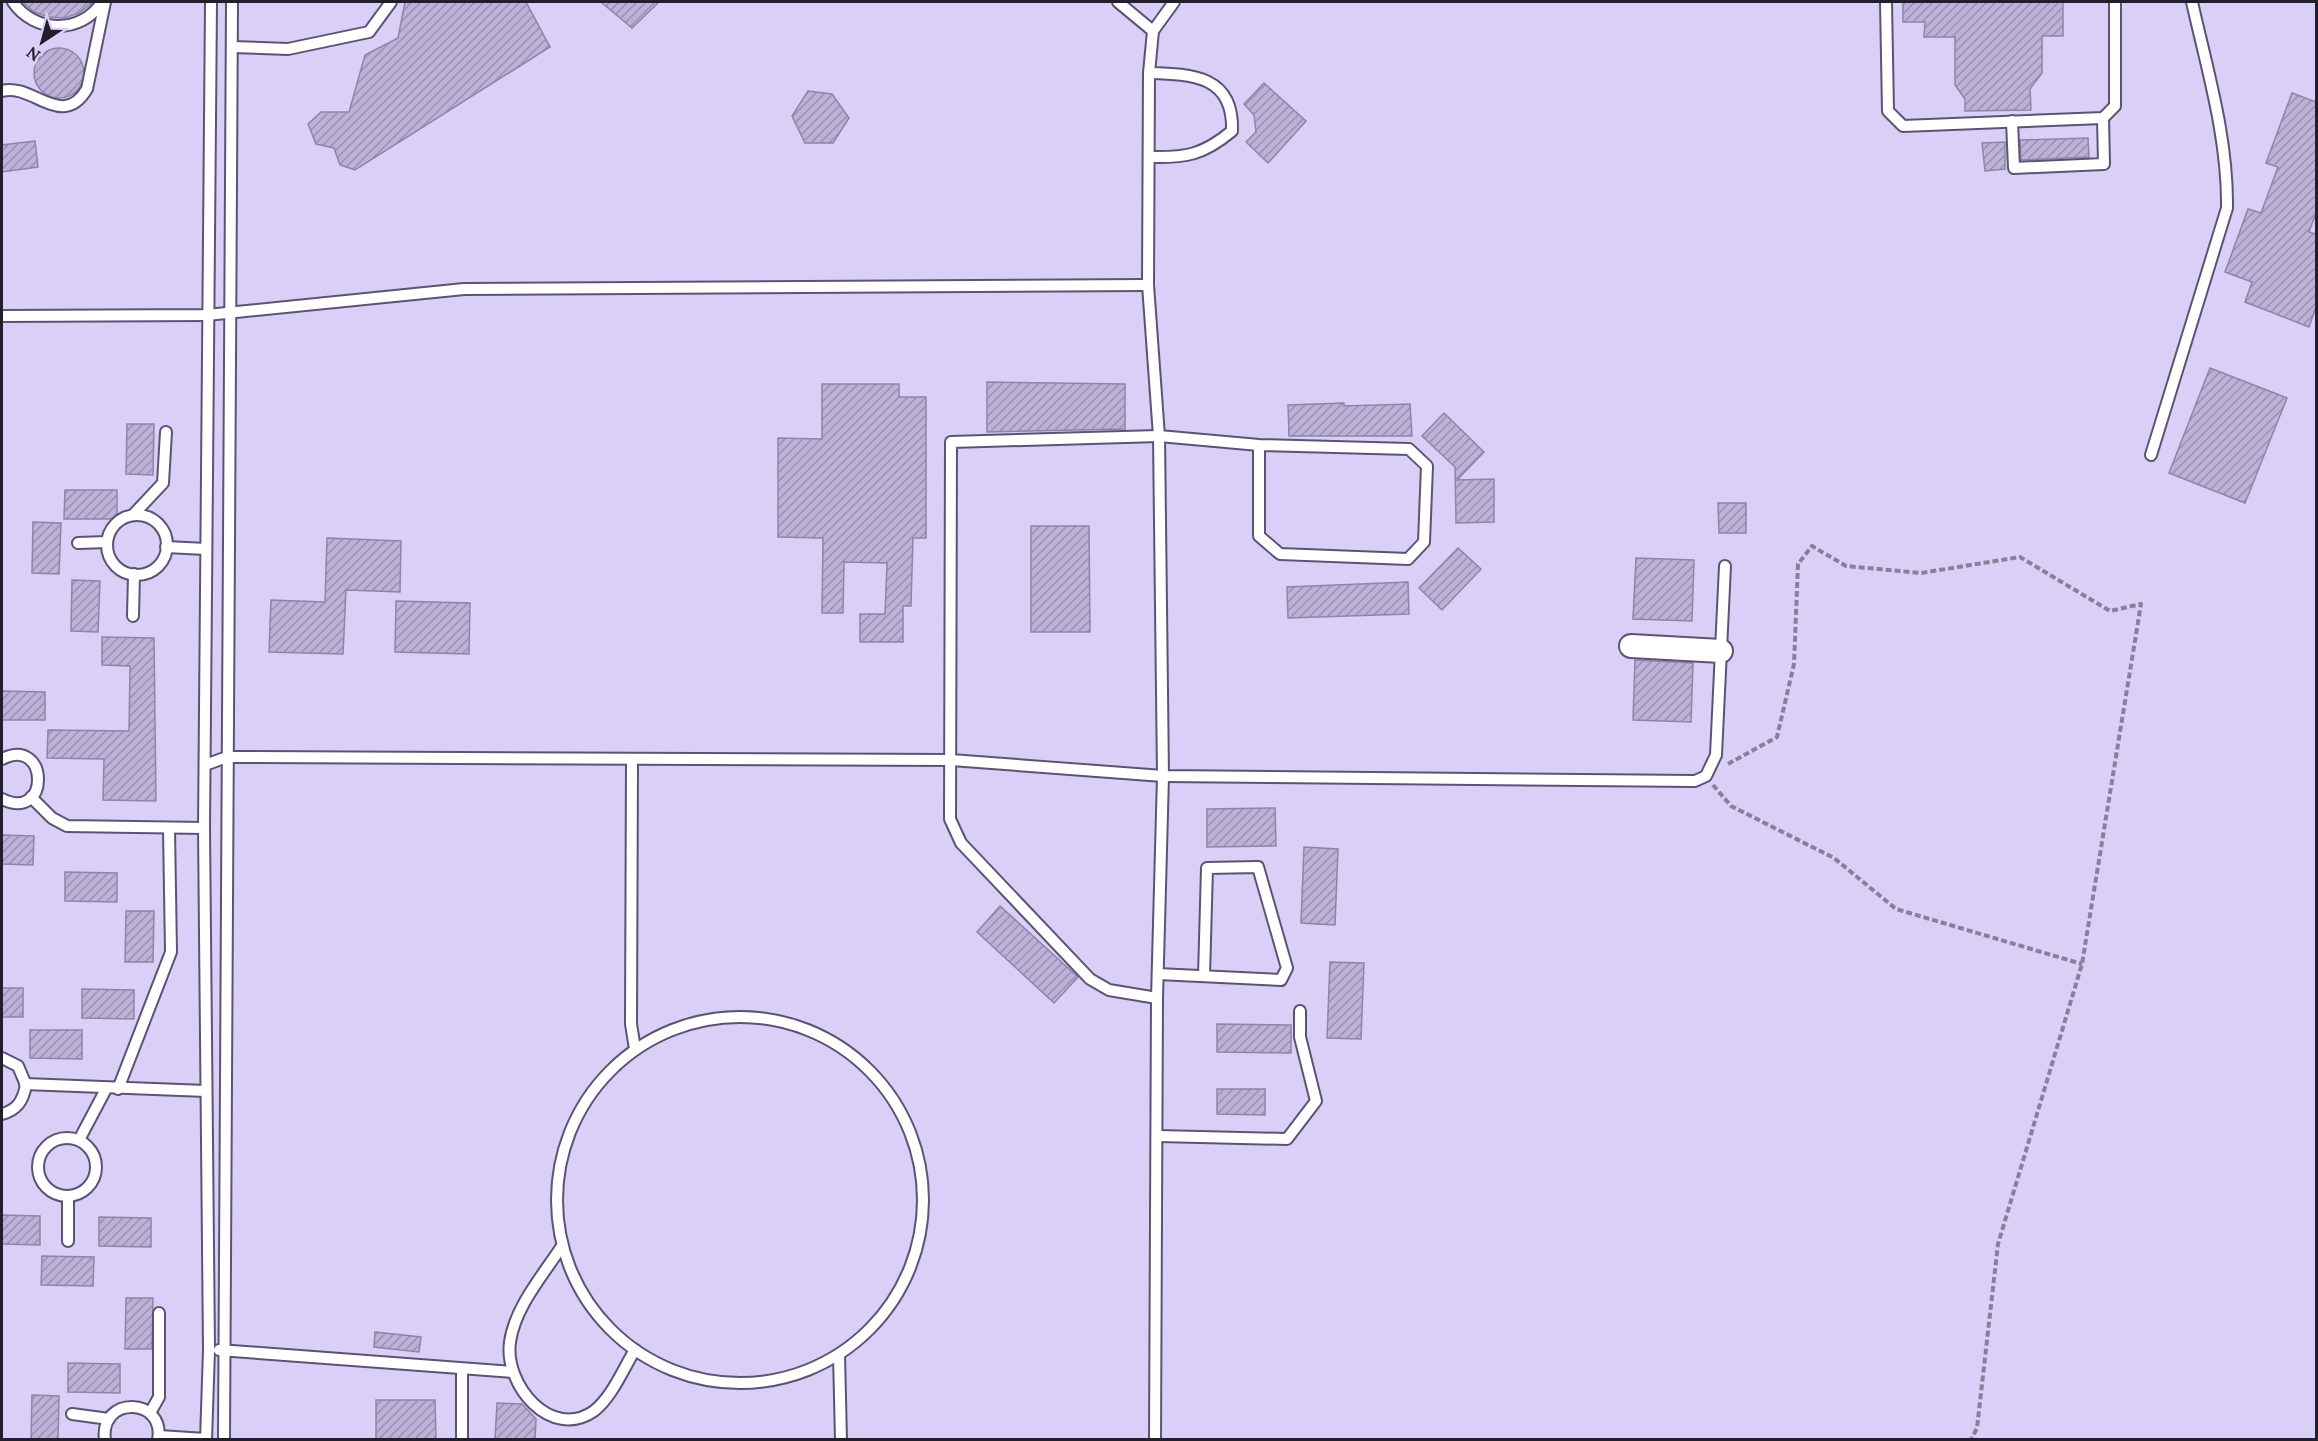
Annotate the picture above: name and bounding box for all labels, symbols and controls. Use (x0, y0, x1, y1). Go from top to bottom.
north arrow (12, 12, 72, 72)
text: N (22, 42, 44, 66)

